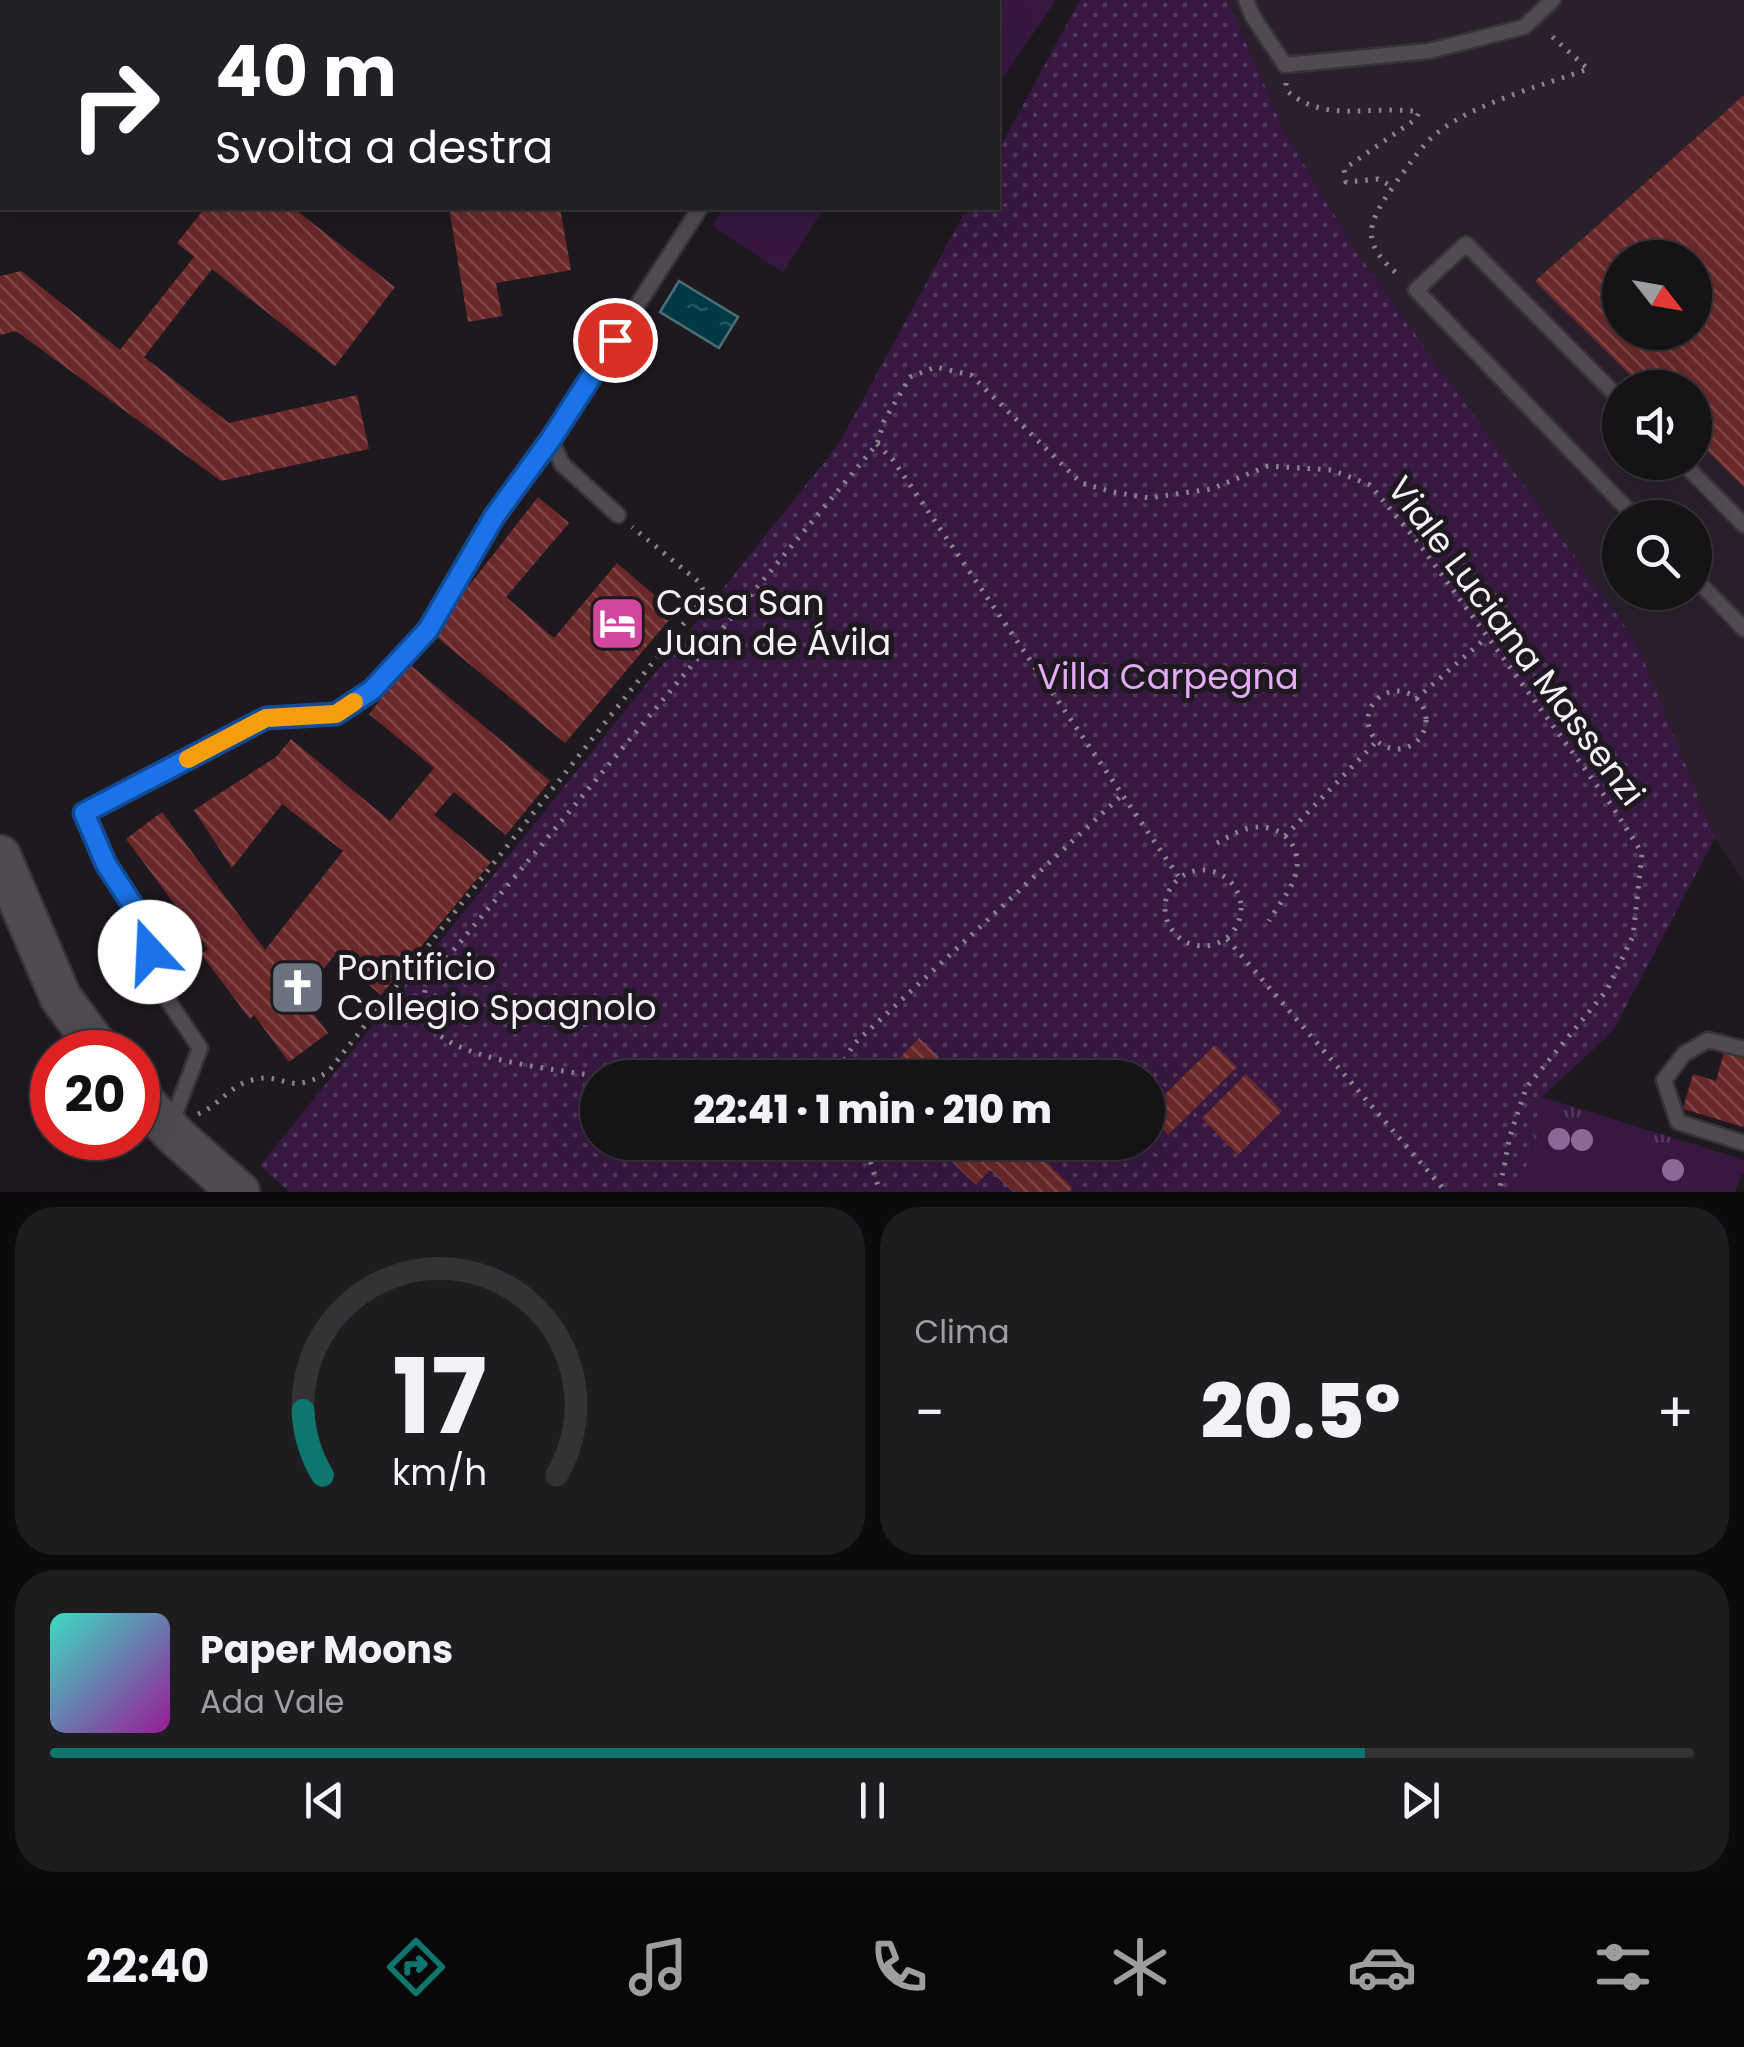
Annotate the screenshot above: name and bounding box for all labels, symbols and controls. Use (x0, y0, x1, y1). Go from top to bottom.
text: 40 m (215, 22, 397, 121)
icon: right (50, 40, 180, 170)
text: Svolta a destra (215, 116, 553, 179)
north arrow (1602, 240, 1712, 350)
map controls (1602, 240, 1712, 610)
pin (573, 298, 658, 383)
icon: arrive (588, 313, 643, 368)
button: sound (1602, 370, 1712, 480)
street label: Viale Luciana Massenzi (1376, 466, 1657, 816)
button: search (1602, 500, 1712, 610)
place label: Casa San Juan de Ávila (656, 578, 891, 667)
hotel icon: Casa San Juan de Ávila (587, 593, 647, 653)
park label: Villa Carpegna (1037, 652, 1299, 701)
position arrow (98, 900, 202, 1004)
place label: Pontificio Collegio Spagnolo (337, 943, 657, 1032)
church icon: Pontificio Collegio Spagnolo (268, 958, 328, 1018)
speed limit sign: 20 (30, 1030, 160, 1160)
text: 22:41 · 1 min · 210 m (693, 1083, 1052, 1136)
text: Clima (915, 1309, 1010, 1354)
text: 17 (392, 1324, 487, 1469)
text: 20.5° (1201, 1359, 1400, 1464)
text: − (915, 1374, 945, 1451)
text: + (1656, 1374, 1694, 1451)
text: km/h (392, 1447, 487, 1498)
text: Paper Moons (200, 1623, 453, 1676)
text: Ada Vale (200, 1679, 344, 1724)
icon: previous (297, 1773, 352, 1828)
icon: pause (845, 1773, 900, 1828)
icon: next (1393, 1773, 1448, 1828)
icon: directions (381, 1932, 451, 2002)
icon: music (623, 1932, 693, 2002)
icon: phone (864, 1932, 934, 2002)
icon: climate (1105, 1932, 1175, 2002)
icon: car (1347, 1932, 1417, 2002)
icon: filters (1588, 1932, 1658, 2002)
text: 22:40 (86, 1935, 210, 1998)

